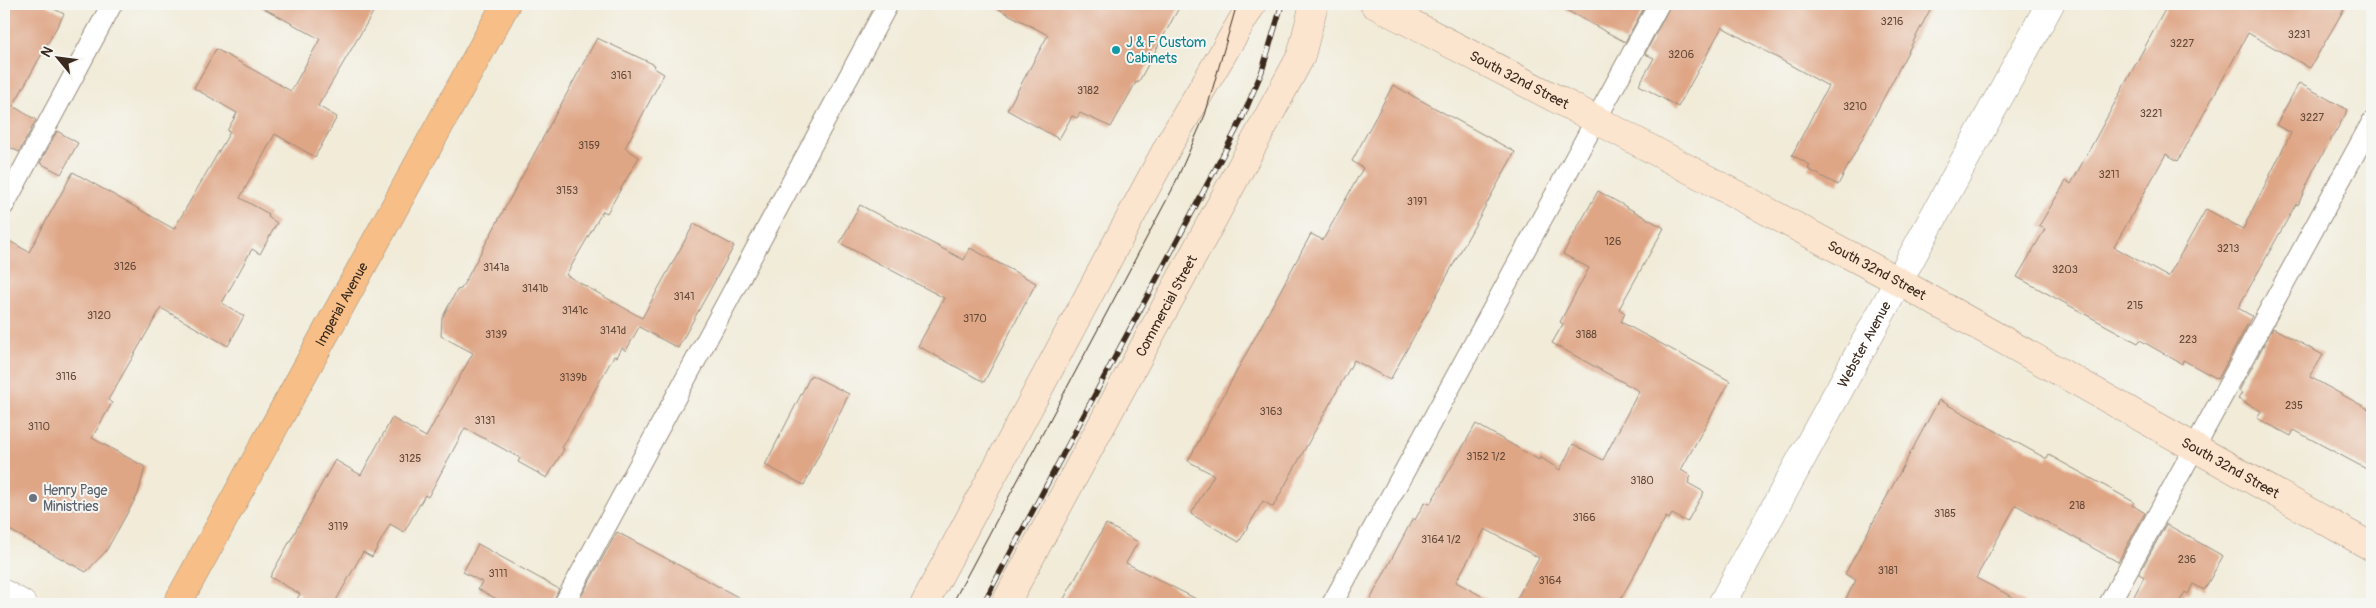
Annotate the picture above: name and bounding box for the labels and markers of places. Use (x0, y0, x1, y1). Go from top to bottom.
place label: J & F Custom Cabinets (1126, 34, 1206, 67)
marker: J & F Custom Cabinets (1110, 44, 1122, 56)
place label: Henry Page Ministries (43, 482, 108, 515)
marker: Henry Page Ministries (27, 492, 39, 504)

